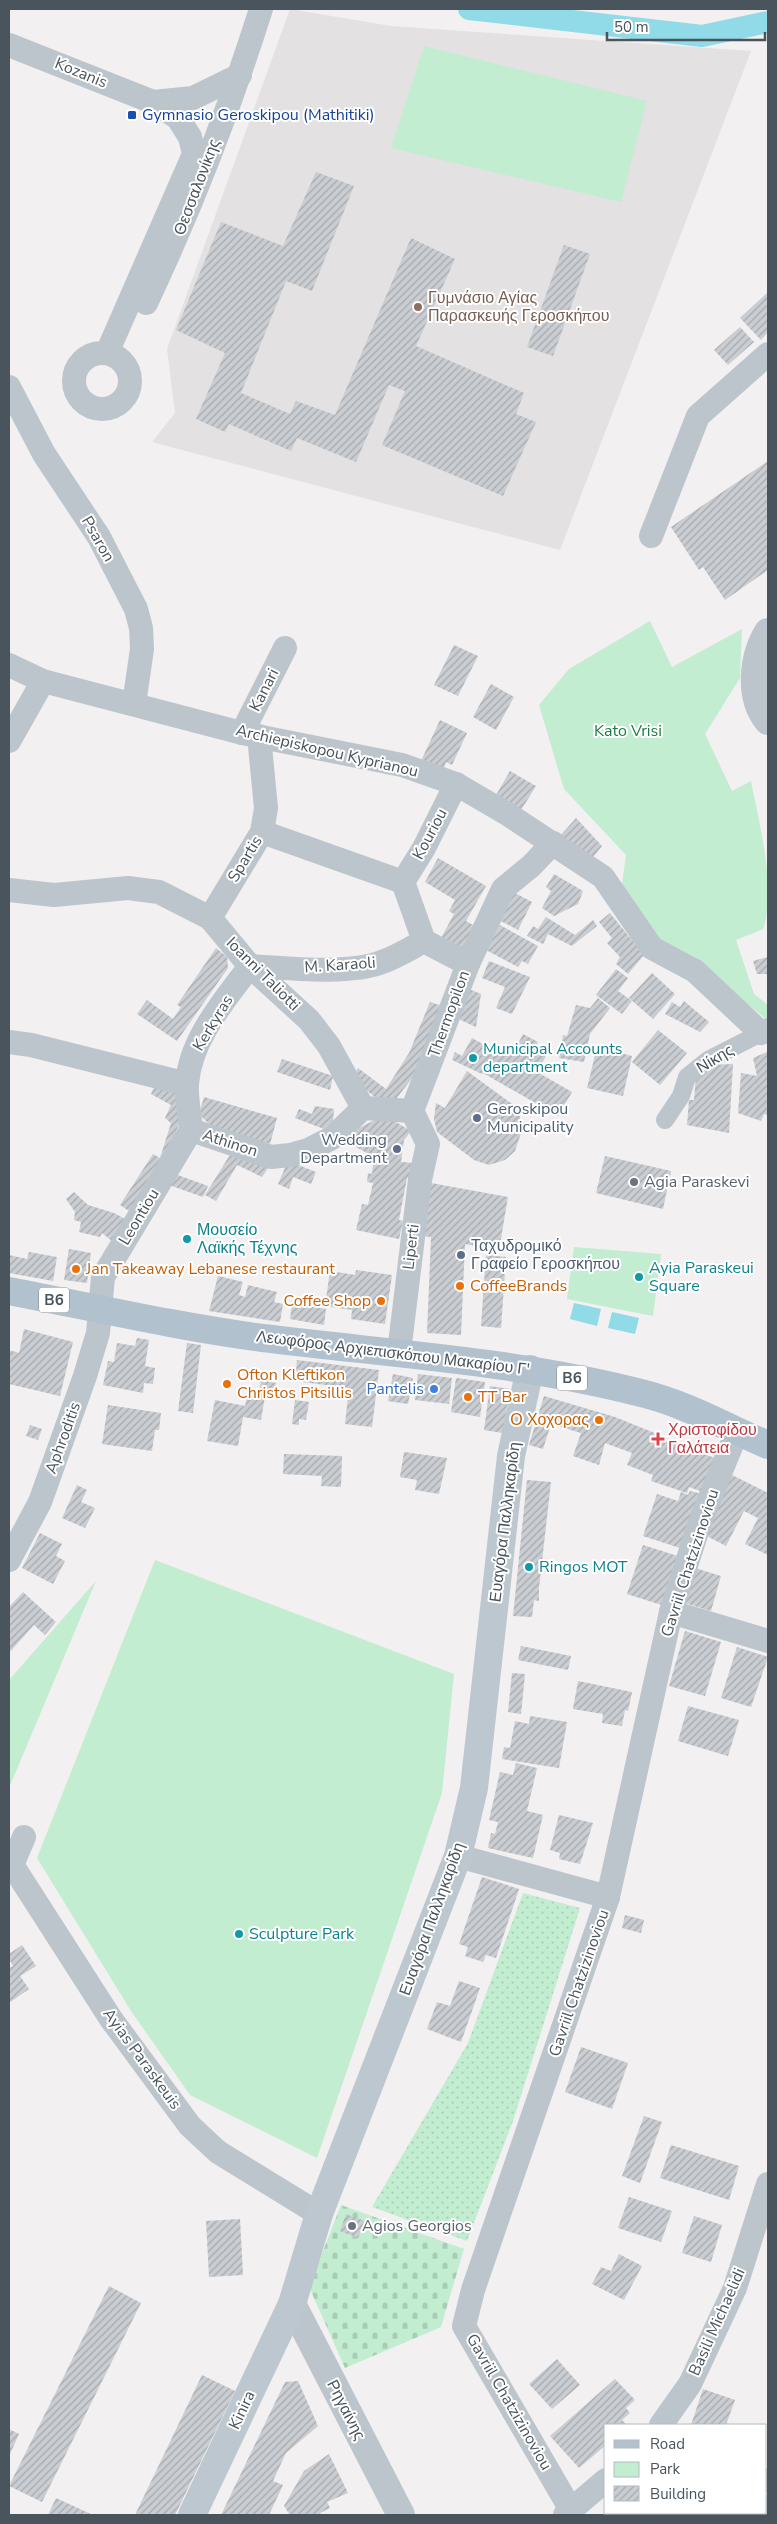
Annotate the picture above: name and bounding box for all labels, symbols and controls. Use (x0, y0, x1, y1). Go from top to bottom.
scale bar (607, 10, 764, 42)
text: 50 m (614, 17, 649, 37)
street label: Kozanis (51, 53, 111, 93)
place label: Gymnasio Geroskipou (Mathitiki) (142, 104, 375, 126)
marker: Gymnasio Geroskipou (Mathitiki) (126, 109, 138, 121)
street label: Θεσσαλονίκης (169, 135, 226, 238)
place label: Γυμνάσιο Αγίας Παρασκευής Γεροσκήπου (428, 287, 609, 327)
marker: Γυμνάσιο Αγίας Παρασκευής Γεροσκήπου (412, 301, 424, 313)
street label: Psaron (76, 512, 120, 566)
street label: Kanari (244, 665, 284, 715)
street label: Archiepiskopou Kyprianou (234, 719, 420, 783)
park label: Kato Vrisi (594, 720, 662, 742)
street label: Kouriou (407, 805, 453, 863)
street label: Spartis (222, 832, 268, 886)
street label: Ioanni Taliotti (221, 932, 305, 1016)
street label: M. Karaoli (304, 952, 376, 978)
street label: Thermopilon (423, 967, 475, 1061)
street label: Kerkyras (188, 991, 238, 1055)
place label: Municipal Accounts department (483, 1038, 623, 1078)
street label: Νίκης (692, 1039, 738, 1079)
marker: Municipal Accounts department (467, 1052, 479, 1064)
place label: Geroskipou Municipality (487, 1098, 575, 1138)
marker: Geroskipou Municipality (471, 1112, 483, 1124)
street label: Athinon (200, 1124, 260, 1162)
place label: Wedding Department (300, 1129, 387, 1169)
marker: Wedding Department (391, 1143, 403, 1155)
place label: Agia Paraskevi (644, 1171, 749, 1193)
marker: Agia Paraskevi (628, 1176, 640, 1188)
street label: Leontiou (114, 1185, 164, 1249)
place label: Μουσείο Λαϊκής Τέχνης (197, 1219, 298, 1259)
street label: Liperti (397, 1223, 425, 1271)
marker: Μουσείο Λαϊκής Τέχνης (181, 1233, 193, 1245)
place label: Ταχυδρομικό Γραφείο Γεροσκήπου (471, 1235, 620, 1275)
marker: Ταχυδρομικό Γραφείο Γεροσκήπου (455, 1249, 467, 1261)
place label: Ayia Paraskeui Square (649, 1257, 754, 1297)
place label: Jan Takeaway Lebanese restaurant (85, 1258, 335, 1280)
marker: Jan Takeaway Lebanese restaurant (70, 1263, 82, 1275)
marker: Ayia Paraskeui Square (633, 1271, 645, 1283)
place label: CoffeeBrands (470, 1275, 567, 1297)
marker: CoffeeBrands (454, 1280, 466, 1292)
road number: B6 (39, 1288, 69, 1312)
place label: Coffee Shop (284, 1290, 371, 1312)
marker: Coffee Shop (375, 1295, 387, 1307)
street label: Λεωφόρος Αρχιεπισκόπου Μακαρίου Γ' (255, 1325, 531, 1381)
place label: Ofton Kleftikon Christos Pitsillis (237, 1364, 352, 1404)
road number: B6 (557, 1366, 587, 1390)
marker: Ofton Kleftikon Christos Pitsillis (221, 1378, 233, 1390)
place label: Pantelis (367, 1378, 424, 1400)
marker: Pantelis (428, 1383, 440, 1395)
place label: TT Bar (478, 1386, 527, 1408)
marker: TT Bar (462, 1391, 474, 1403)
street label: Aphroditis (40, 1399, 86, 1477)
place label: Ο Χοχορας (510, 1409, 589, 1431)
marker: Ο Χοχορας (593, 1414, 605, 1426)
place label: Χριστοφίδου Γαλάτεια (668, 1419, 757, 1459)
marker: Χριστοφίδου Γαλάτεια (652, 1433, 664, 1445)
street label: Ευαγόρα Παλληκαρίδη (484, 1441, 526, 1603)
street label: Gavriil Chatzizinoviou (656, 1486, 724, 1640)
place label: Ringos MOT (539, 1556, 628, 1578)
marker: Ringos MOT (523, 1561, 535, 1573)
street label: Ευαγόρα Παλληκαρίδη (394, 1839, 470, 1999)
street label: Gavriil Chatzizinoviou (544, 1907, 614, 2059)
place label: Sculpture Park (249, 1923, 355, 1945)
marker: Sculpture Park (233, 1928, 245, 1940)
street label: Ayias Paraskeuis (98, 2004, 186, 2114)
place label: Agios Georgios (362, 2215, 472, 2237)
marker: Agios Georgios (346, 2220, 358, 2232)
street label: Basili Michaelidi (683, 2265, 751, 2379)
street label: Gavriil Chatzizinoviou (461, 2330, 557, 2474)
street label: Ρηγαίνης (321, 2376, 371, 2444)
street label: Kinira (223, 2387, 261, 2433)
legend (604, 2424, 767, 2514)
text: Road (650, 2434, 685, 2454)
text: Park (650, 2459, 680, 2479)
text: Building (650, 2484, 706, 2504)

